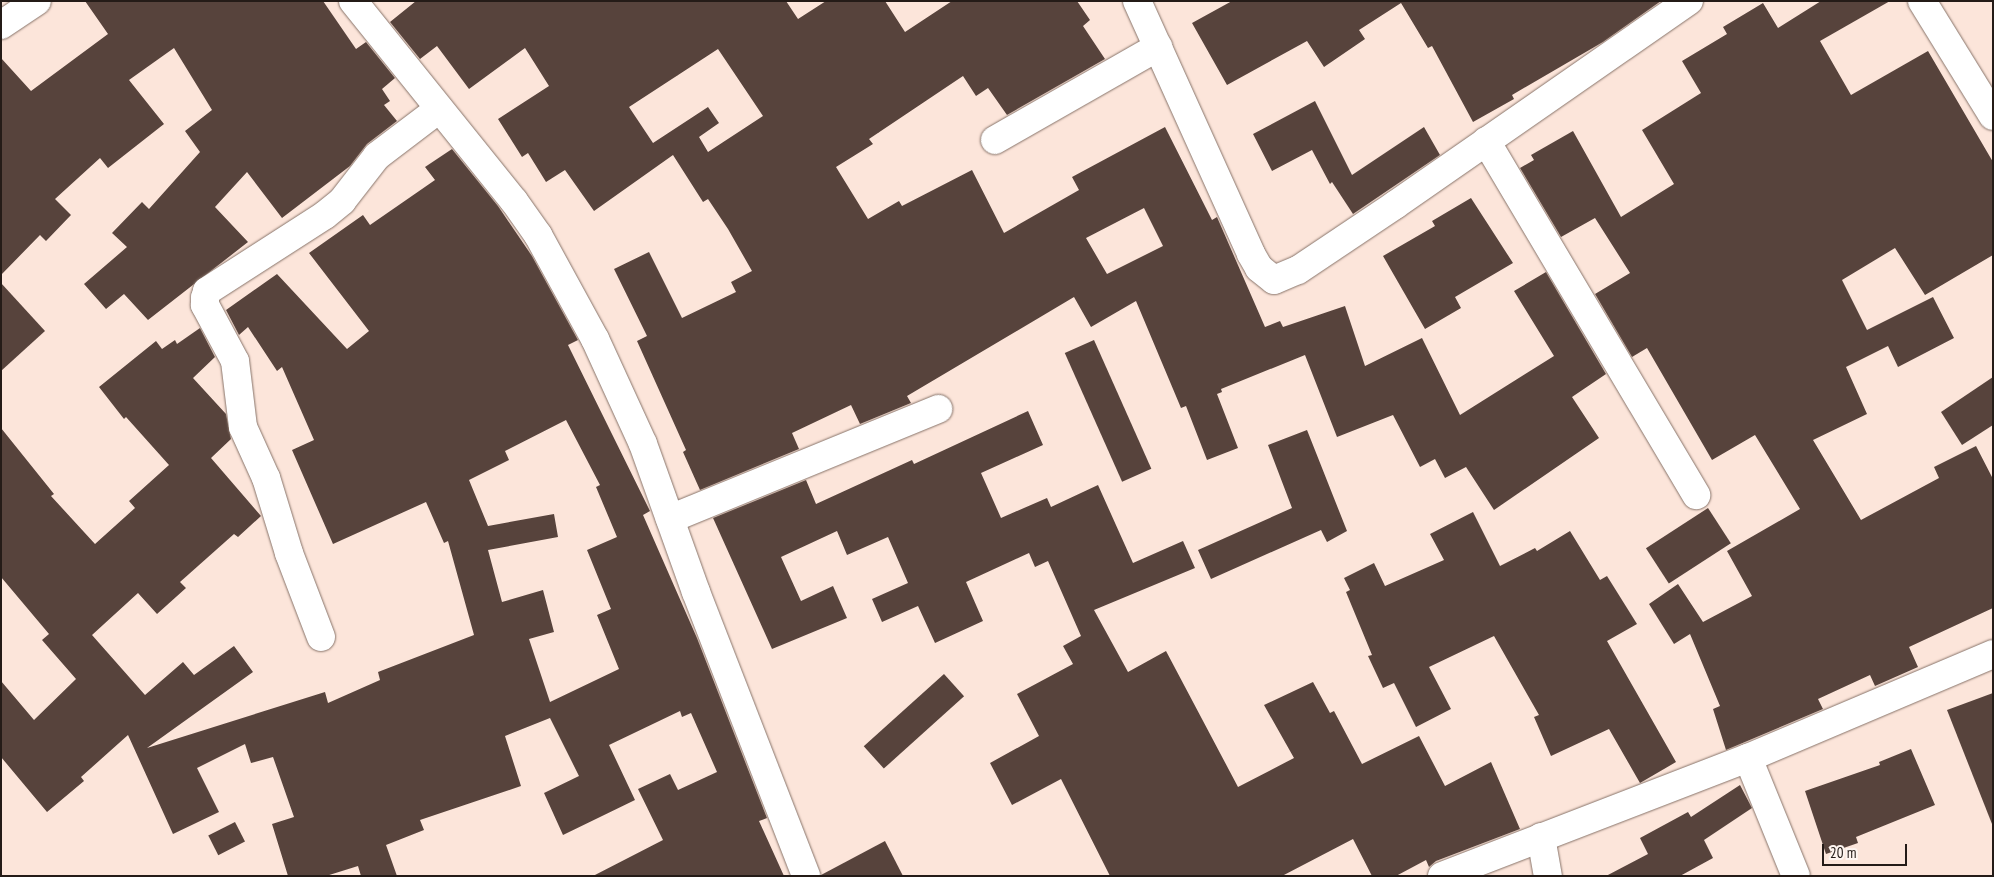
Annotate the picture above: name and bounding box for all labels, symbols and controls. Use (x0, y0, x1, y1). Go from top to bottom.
scale bar (1824, 834, 1909, 866)
text: 20 m (1830, 843, 1856, 862)

